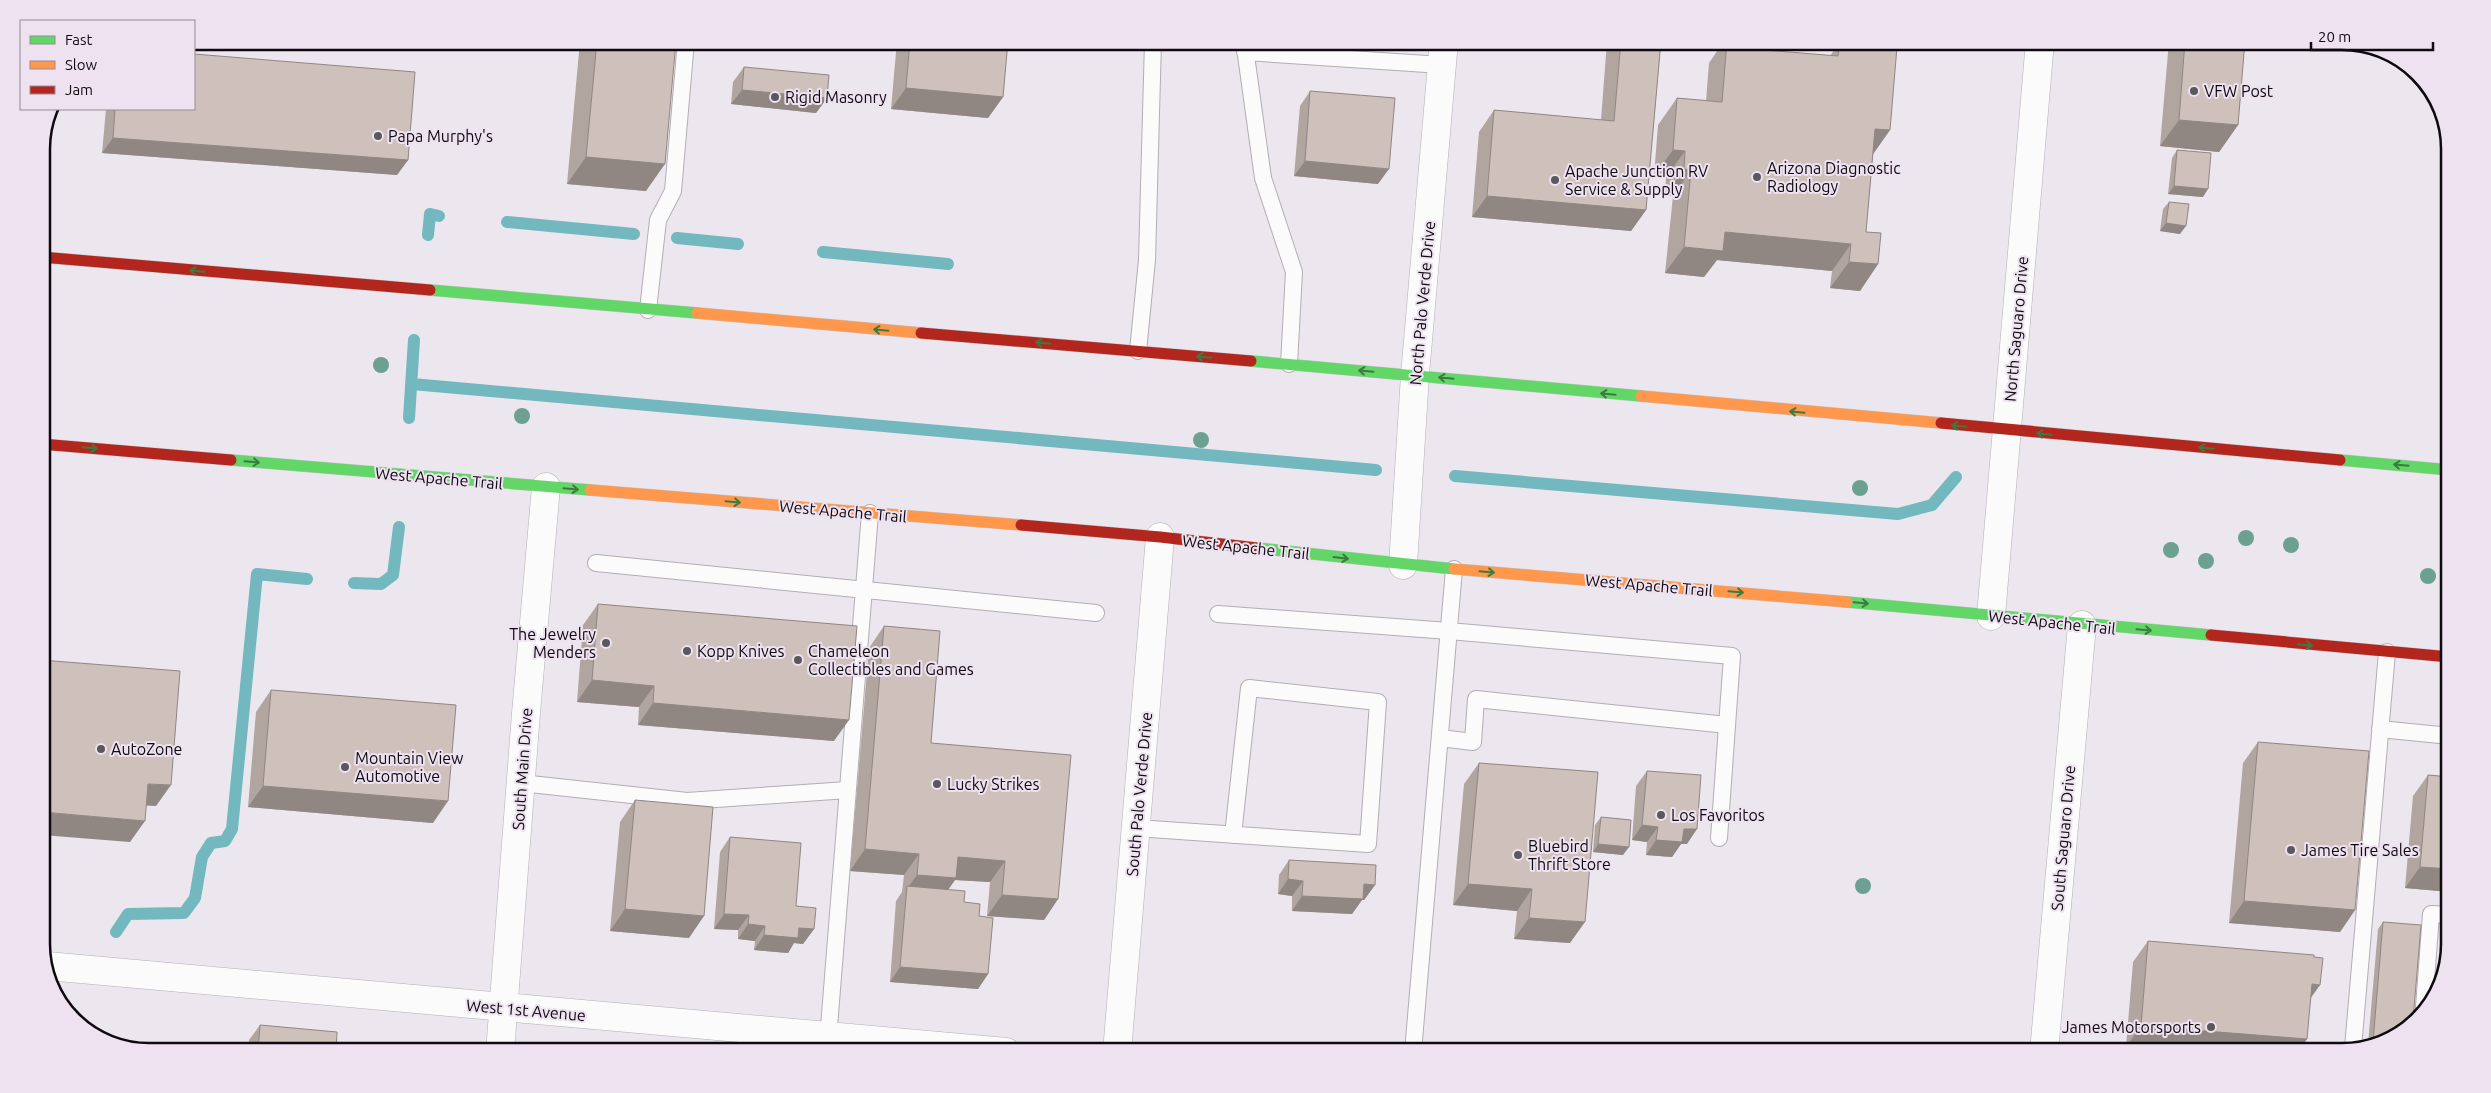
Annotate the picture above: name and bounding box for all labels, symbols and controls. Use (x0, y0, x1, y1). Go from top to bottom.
legend (20, 20, 195, 110)
scale bar (2311, 20, 2434, 52)
text: 20 m (2318, 28, 2351, 45)
text: Fast (65, 31, 93, 48)
text: Slow (65, 56, 98, 73)
text: Jam (65, 81, 93, 98)
place label: VFW Post (2204, 82, 2274, 100)
marker: VFW Post (2188, 85, 2200, 97)
place label: Rigid Masonry (785, 88, 887, 106)
marker: Rigid Masonry (769, 91, 781, 103)
place label: Papa Murphy's (388, 127, 493, 145)
marker: Papa Murphy's (372, 130, 384, 142)
place label: Arizona Diagnostic Radiology (1767, 159, 1901, 195)
place label: Apache Junction RV Service & Supply (1565, 162, 1708, 198)
marker: Arizona Diagnostic Radiology (1751, 171, 1763, 183)
marker: Apache Junction RV Service & Supply (1549, 174, 1561, 186)
street label: North Palo Verde Drive (1406, 220, 1438, 386)
street label: North Saguaro Drive (2001, 255, 2031, 403)
one-way arrow (190, 266, 206, 276)
one-way arrow (873, 325, 889, 334)
one-way arrow (1035, 339, 1051, 348)
one-way arrow (1197, 352, 1213, 362)
one-way arrow (1359, 366, 1375, 376)
one-way arrow (1439, 374, 1455, 383)
one-way arrow (1600, 389, 1616, 399)
one-way arrow (1789, 407, 1805, 416)
one-way arrow (1951, 422, 1967, 431)
one-way arrow (2036, 429, 2052, 439)
one-way arrow (82, 443, 98, 453)
one-way arrow (2198, 443, 2214, 453)
one-way arrow (244, 457, 260, 466)
one-way arrow (2393, 460, 2409, 470)
street label: West Apache Trail (374, 463, 504, 493)
one-way arrow (563, 484, 579, 493)
street label: West Apache Trail (778, 496, 908, 526)
one-way arrow (725, 497, 741, 506)
street label: West Apache Trail (1181, 531, 1311, 563)
one-way arrow (1333, 553, 1349, 563)
one-way arrow (1479, 567, 1495, 577)
street label: West Apache Trail (1584, 570, 1714, 600)
one-way arrow (1728, 588, 1744, 597)
one-way arrow (1852, 599, 1868, 608)
street label: West Apache Trail (1987, 606, 2117, 638)
place label: The Jewelry Menders (509, 625, 596, 661)
one-way arrow (2135, 626, 2151, 635)
marker: The Jewelry Menders (600, 637, 612, 649)
one-way arrow (2297, 640, 2313, 649)
place label: Kopp Knives (697, 642, 785, 660)
place label: Chameleon Collectibles and Games (808, 642, 974, 678)
marker: Kopp Knives (681, 645, 693, 657)
marker: Chameleon Collectibles and Games (792, 654, 804, 666)
street label: South Main Drive (509, 707, 535, 831)
street label: South Palo Verde Drive (1123, 711, 1155, 877)
place label: AutoZone (111, 740, 182, 758)
marker: AutoZone (95, 743, 107, 755)
place label: Mountain View Automotive (355, 749, 464, 785)
marker: Mountain View Automotive (339, 761, 351, 773)
street label: South Saguaro Drive (2048, 764, 2078, 912)
place label: Lucky Strikes (947, 775, 1039, 793)
marker: Lucky Strikes (931, 778, 943, 790)
place label: Los Favoritos (1671, 806, 1765, 824)
marker: Los Favoritos (1655, 809, 1667, 821)
place label: Bluebird Thrift Store (1528, 837, 1611, 873)
place label: James Tire Sales (2301, 841, 2419, 859)
marker: James Tire Sales (2285, 844, 2297, 856)
marker: Bluebird Thrift Store (1512, 849, 1524, 861)
street label: West 1st Avenue (465, 996, 587, 1024)
place label: James Motorsports (2062, 1018, 2201, 1036)
marker: James Motorsports (2205, 1021, 2217, 1033)

